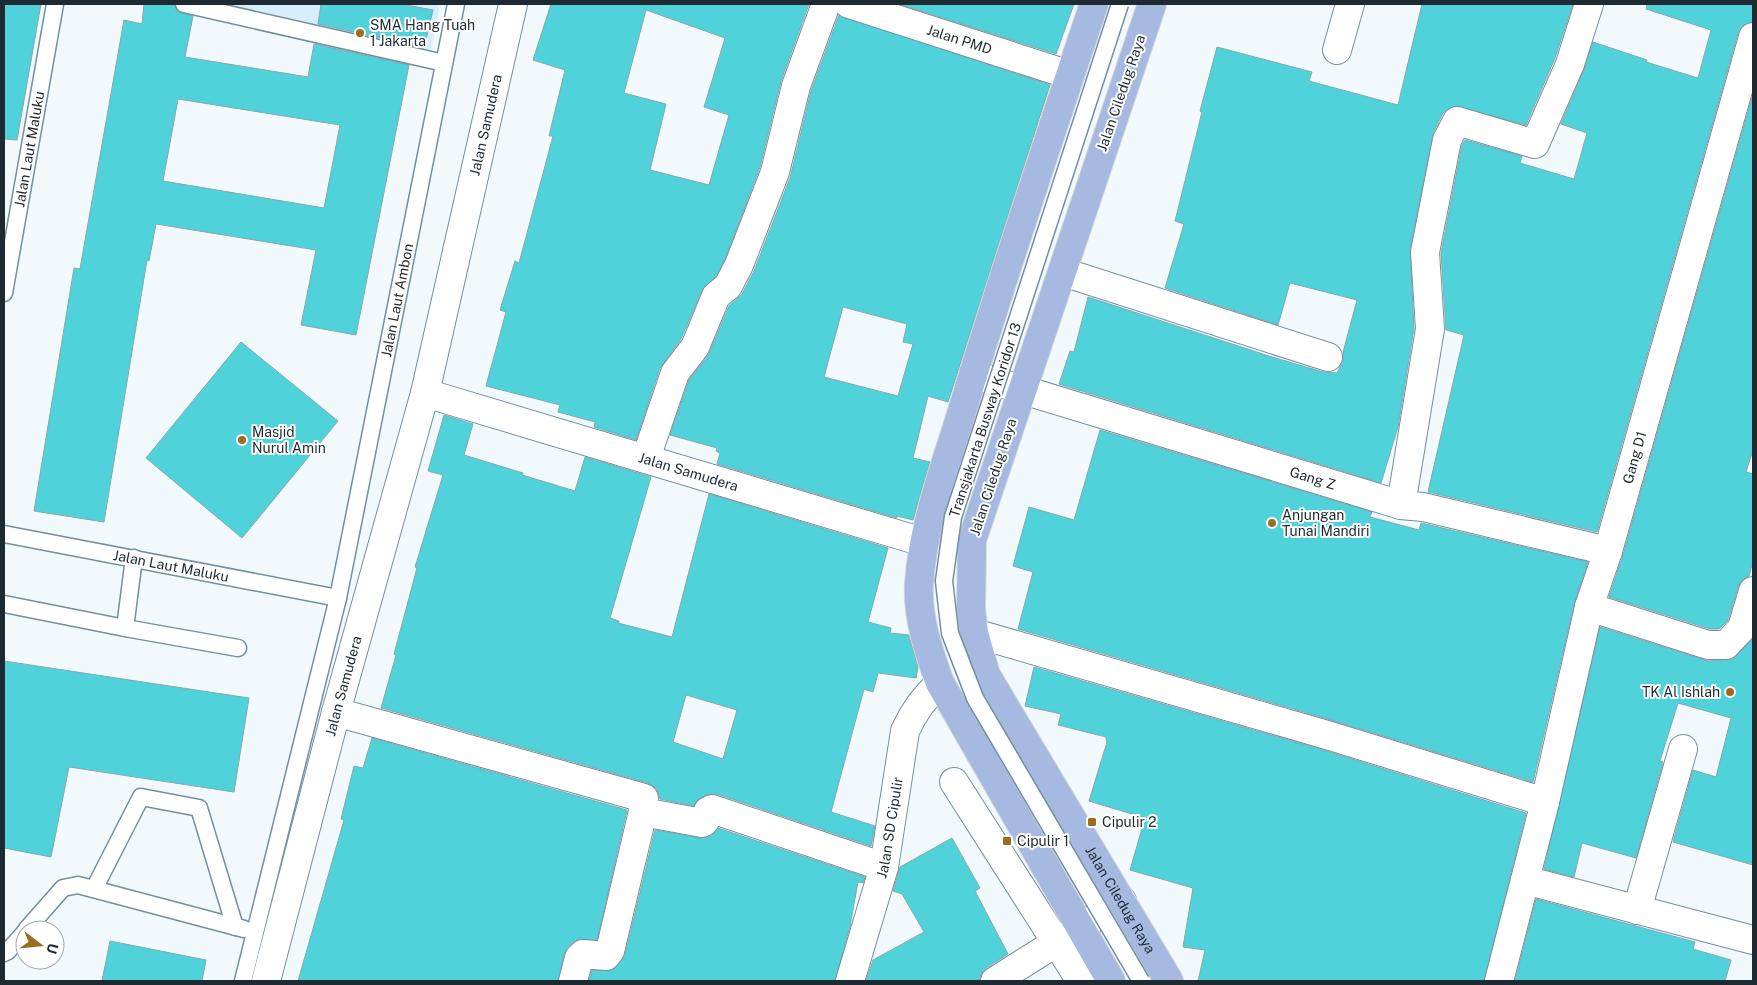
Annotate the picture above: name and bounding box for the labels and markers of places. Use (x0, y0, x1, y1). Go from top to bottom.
place label: SMA Hang Tuah 1 Jakarta (370, 17, 475, 49)
marker: SMA Hang Tuah 1 Jakarta (354, 27, 366, 39)
place label: Masjid Nurul Amin (252, 424, 326, 456)
marker: Masjid Nurul Amin (236, 434, 248, 446)
place label: Anjungan Tunai Mandiri (1282, 507, 1370, 539)
marker: Anjungan Tunai Mandiri (1266, 517, 1278, 529)
place label: TK Al Ishlah (1642, 684, 1720, 700)
marker: TK Al Ishlah (1724, 686, 1736, 698)
place label: Cipulir 2 (1102, 814, 1157, 830)
marker: Cipulir 2 (1086, 816, 1098, 828)
place label: Cipulir 1 (1017, 833, 1069, 849)
marker: Cipulir 1 (1001, 835, 1013, 847)

